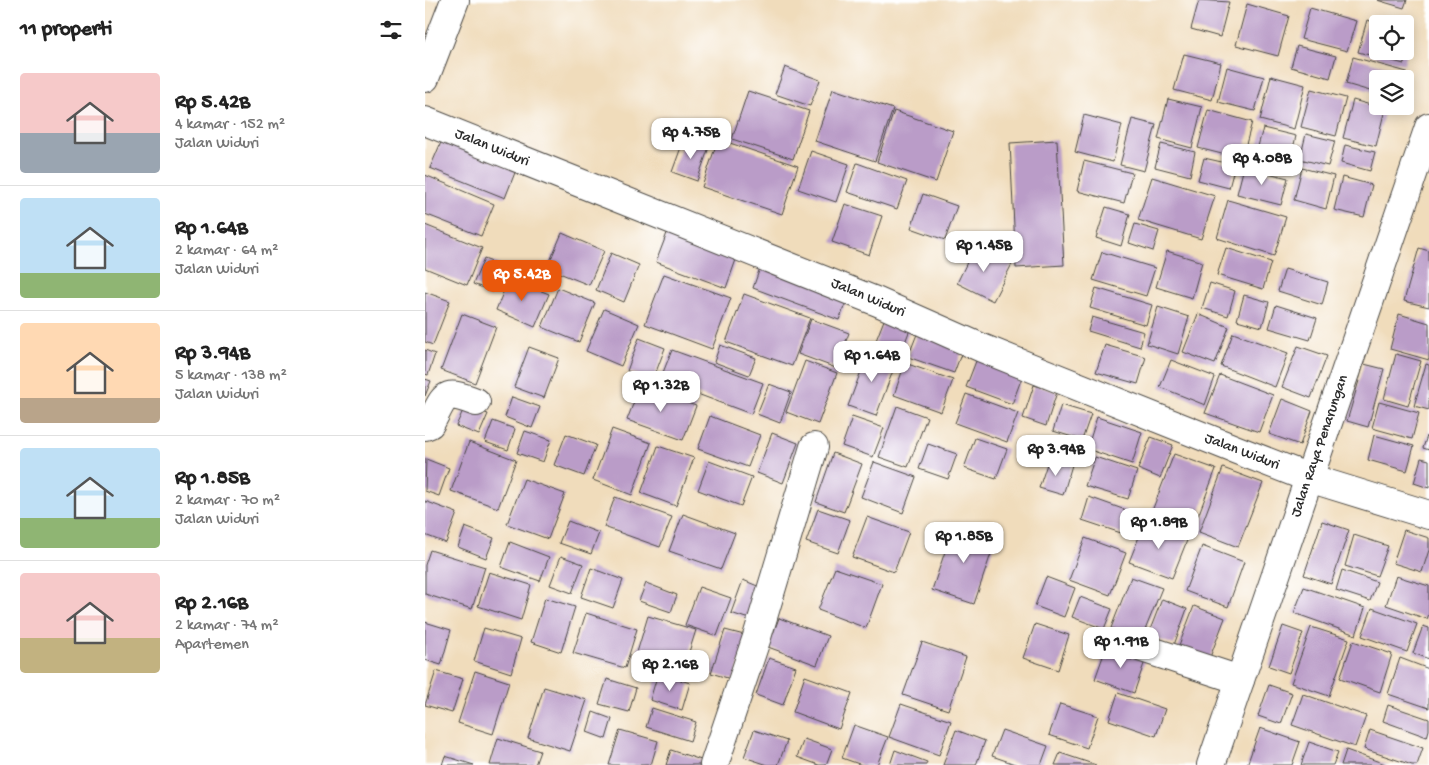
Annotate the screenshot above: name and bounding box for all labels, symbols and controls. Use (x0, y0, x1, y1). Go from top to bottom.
map controls (1369, 15, 1414, 115)
button: locate (1369, 15, 1414, 60)
icon: filters (377, 16, 405, 44)
text: 11 properti (20, 18, 112, 43)
button: layers (1369, 70, 1414, 115)
text: Rp 5.42B (175, 91, 250, 116)
icon: home (60, 93, 120, 153)
text: 4 kamar · 152 m² (175, 116, 285, 135)
pin: Rp 4.75B (639, 118, 743, 160)
text: Rp 4.75B (662, 124, 720, 143)
street label: Jalan Widuri (452, 125, 532, 171)
text: Jalan Widuri (175, 135, 259, 154)
pin: Rp 4.08B (1210, 144, 1314, 186)
text: Rp 4.08B (1233, 150, 1291, 169)
text: Rp 1.64B (175, 217, 248, 242)
icon: home (60, 218, 120, 278)
pin: Rp 1.45B (932, 230, 1036, 273)
text: Rp 1.45B (956, 237, 1012, 256)
text: 2 kamar · 64 m² (175, 242, 278, 261)
pin: Rp 5.42B (470, 260, 574, 302)
text: Jalan Widuri (175, 261, 259, 280)
text: Rp 5.42B (493, 266, 551, 285)
street label: Jalan Widuri (828, 274, 908, 322)
pin: Rp 1.64B (820, 340, 924, 383)
text: Rp 3.94B (175, 342, 250, 367)
icon: home (60, 343, 120, 403)
text: Rp 1.64B (844, 347, 900, 366)
text: 5 kamar · 138 m² (175, 367, 287, 386)
pin: Rp 1.32B (609, 370, 713, 413)
street label: Jalan Raya Penarungan (1287, 373, 1353, 519)
text: Rp 1.32B (633, 377, 689, 396)
text: Jalan Widuri (175, 386, 259, 405)
street label: Jalan Widuri (1202, 429, 1282, 475)
pin: Rp 3.94B (1004, 434, 1108, 477)
text: Rp 3.94B (1027, 441, 1085, 460)
text: Rp 1.85B (175, 467, 250, 492)
icon: home (60, 468, 120, 528)
text: 2 kamar · 70 m² (175, 492, 280, 511)
pin: Rp 1.89B (1107, 508, 1211, 550)
text: Jalan Widuri (175, 511, 259, 530)
text: Rp 1.89B (1131, 514, 1187, 533)
pin: Rp 1.85B (912, 522, 1016, 564)
text: Rp 1.85B (936, 528, 992, 547)
text: Rp 2.16B (175, 592, 248, 617)
icon: home (60, 593, 120, 653)
text: 2 kamar · 74 m² (175, 617, 279, 636)
pin: Rp 1.91B (1069, 626, 1173, 669)
text: Rp 1.91B (1094, 633, 1148, 652)
text: Apartemen (175, 636, 249, 655)
pin: Rp 2.16B (618, 650, 722, 692)
text: Rp 2.16B (642, 656, 698, 675)

